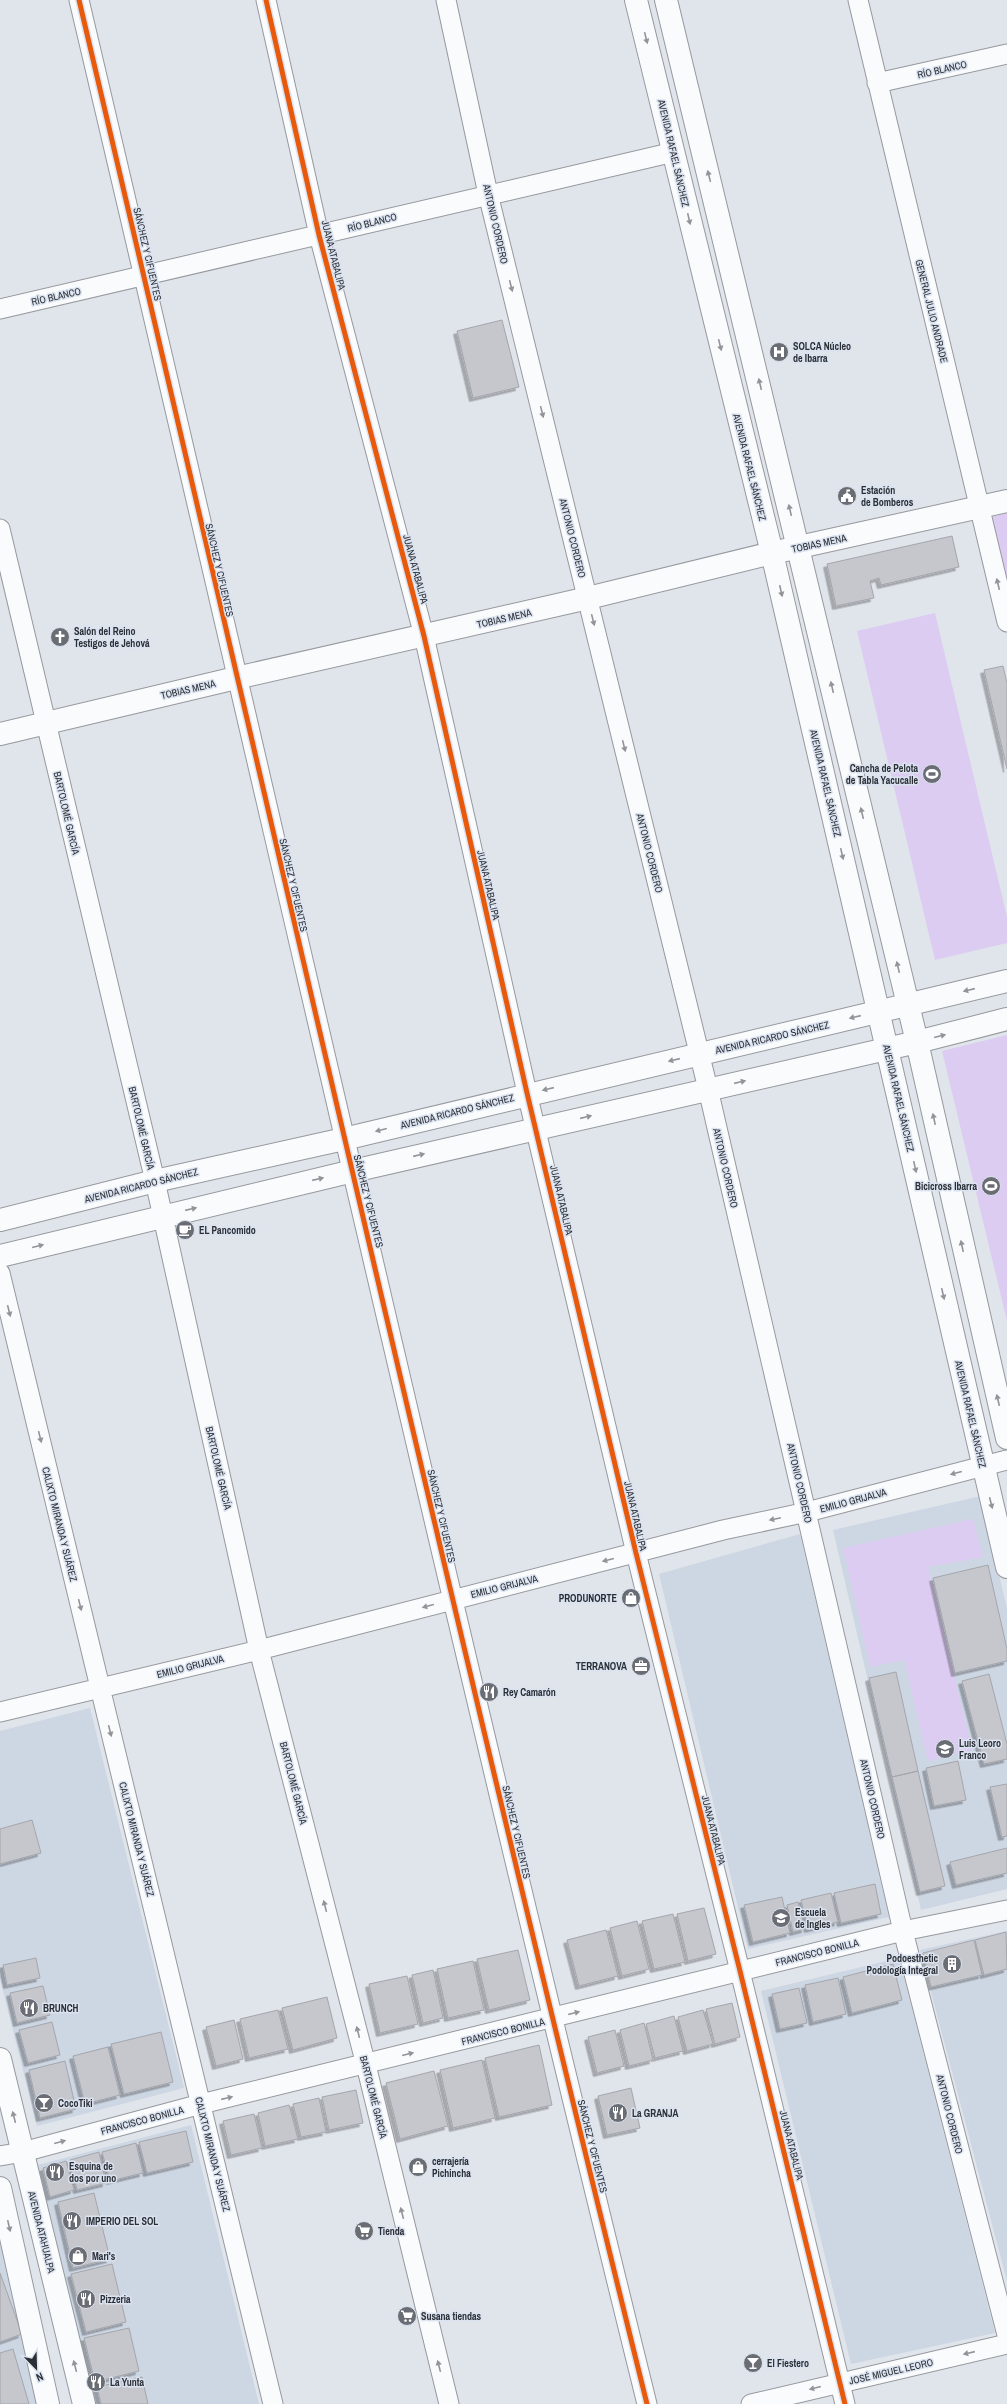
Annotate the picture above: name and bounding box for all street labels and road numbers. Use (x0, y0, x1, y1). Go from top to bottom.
street label: RÍO BLANCO (916, 57, 968, 82)
street label: AVENIDA RAFAEL SÁNCHEZ (655, 97, 692, 208)
street label: ANTONIO CORDERO (480, 182, 511, 265)
street label: SÁNCHEZ Y CIFUENTES (130, 206, 165, 303)
street label: RÍO BLANCO (346, 210, 398, 235)
street label: JUANA ATABALIPA (319, 219, 349, 292)
street label: GENERAL JULIO ANDRADE (912, 258, 951, 364)
street label: RÍO BLANCO (30, 284, 82, 309)
street label: AVENIDA RAFAEL SÁNCHEZ (730, 411, 769, 522)
street label: ANTONIO CORDERO (556, 496, 589, 579)
street label: SÁNCHEZ Y CIFUENTES (202, 522, 237, 619)
street label: TOBIAS MENA (790, 531, 848, 556)
street label: JUANA ATABALIPA (400, 533, 431, 606)
street label: TOBIAS MENA (475, 606, 533, 631)
street label: TOBIAS MENA (159, 677, 217, 702)
street label: AVENIDA RAFAEL SÁNCHEZ (807, 727, 844, 838)
street label: BARTOLOMÉ GARCÍA (51, 770, 83, 856)
street label: ANTONIO CORDERO (633, 811, 666, 894)
street label: SÁNCHEZ Y CIFUENTES (276, 837, 311, 934)
street label: JUANA ATABALIPA (474, 849, 503, 922)
street label: AVENIDA RICARDO SÁNCHEZ (713, 1018, 830, 1057)
street label: AVENIDA RAFAEL SÁNCHEZ (880, 1042, 917, 1153)
street label: BARTOLOMÉ GARCÍA (126, 1085, 158, 1171)
street label: AVENIDA RICARDO SÁNCHEZ (398, 1091, 515, 1132)
street label: ANTONIO CORDERO (710, 1126, 741, 1209)
street label: SÁNCHEZ Y CIFUENTES (351, 1153, 386, 1249)
street label: JUANA ATABALIPA (547, 1164, 576, 1237)
street label: AVENIDA RICARDO SÁNCHEZ (82, 1165, 199, 1206)
street label: AVENIDA RAFAEL SÁNCHEZ (952, 1358, 989, 1469)
street label: BARTOLOMÉ GARCÍA (203, 1425, 235, 1511)
street label: ANTONIO CORDERO (784, 1441, 815, 1524)
street label: CALIXTO MIRANDA Y SUÁREZ (39, 1465, 80, 1583)
street label: SÁNCHEZ Y CIFUENTES (424, 1468, 459, 1565)
street label: JUANA ATABALIPA (621, 1480, 650, 1553)
street label: EMILIO GRIJALVA (818, 1485, 888, 1516)
street label: EMILIO GRIJALVA (469, 1572, 539, 1601)
street label: EMILIO GRIJALVA (155, 1652, 225, 1681)
street label: BARTOLOMÉ GARCÍA (277, 1740, 310, 1826)
street label: ANTONIO CORDERO (857, 1757, 888, 1840)
street label: CALIXTO MIRANDA Y SUÁREZ (116, 1780, 157, 1898)
street label: SÁNCHEZ Y CIFUENTES (499, 1784, 534, 1881)
street label: JUANA ATABALIPA (699, 1794, 729, 1867)
street label: FRANCISCO BONILLA (774, 1936, 861, 1969)
street label: FRANCISCO BONILLA (460, 2015, 547, 2048)
street label: BARTOLOMÉ GARCÍA (357, 2054, 390, 2140)
street label: ANTONIO CORDERO (933, 2072, 966, 2155)
street label: CALIXTO MIRANDA Y SUÁREZ (192, 2095, 233, 2213)
street label: SÁNCHEZ Y CIFUENTES (575, 2098, 610, 2194)
street label: FRANCISCO BONILLA (99, 2103, 185, 2138)
street label: JUANA ATABALIPA (777, 2109, 807, 2182)
street label: AVENIDA ATAHUALPA (25, 2189, 58, 2275)
street label: JOSÉ MIGUEL LEORO (848, 2355, 934, 2387)

